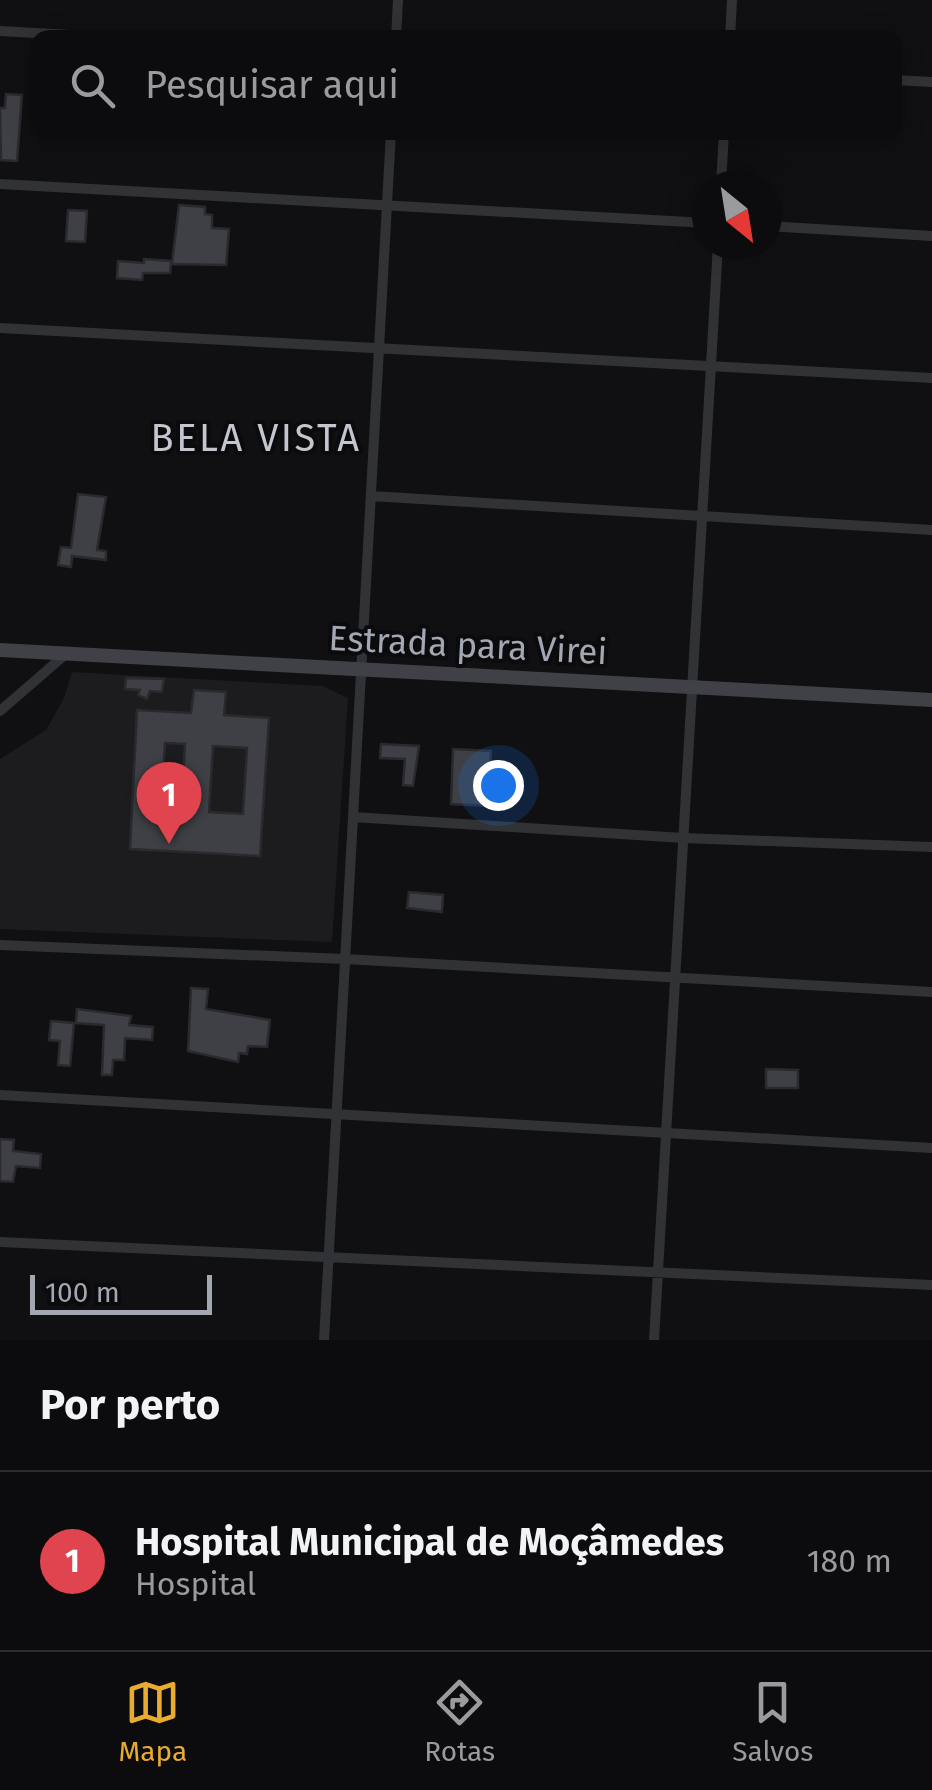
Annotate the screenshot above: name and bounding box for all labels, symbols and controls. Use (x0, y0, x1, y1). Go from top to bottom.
search box (30, 30, 902, 140)
icon: search (65, 58, 120, 113)
text: Pesquisar aqui (145, 62, 399, 108)
north arrow (692, 170, 782, 260)
district label: BELA VISTA (151, 415, 361, 461)
street label: Estrada para Virei (328, 617, 608, 673)
your location (473, 760, 524, 811)
pin: 1 (136, 762, 202, 844)
scale bar (30, 1270, 212, 1314)
text: 100 m (45, 1276, 120, 1309)
text: Por perto (40, 1380, 220, 1430)
text: Hospital Municipal de Moçâmedes (135, 1519, 724, 1565)
text: 1 (65, 1542, 80, 1580)
text: 180 m (807, 1542, 892, 1580)
text: Hospital (135, 1565, 256, 1603)
tab: Mapa (119, 1675, 187, 1768)
tab: Rotas (424, 1675, 495, 1768)
tab: Salvos (732, 1675, 813, 1768)

